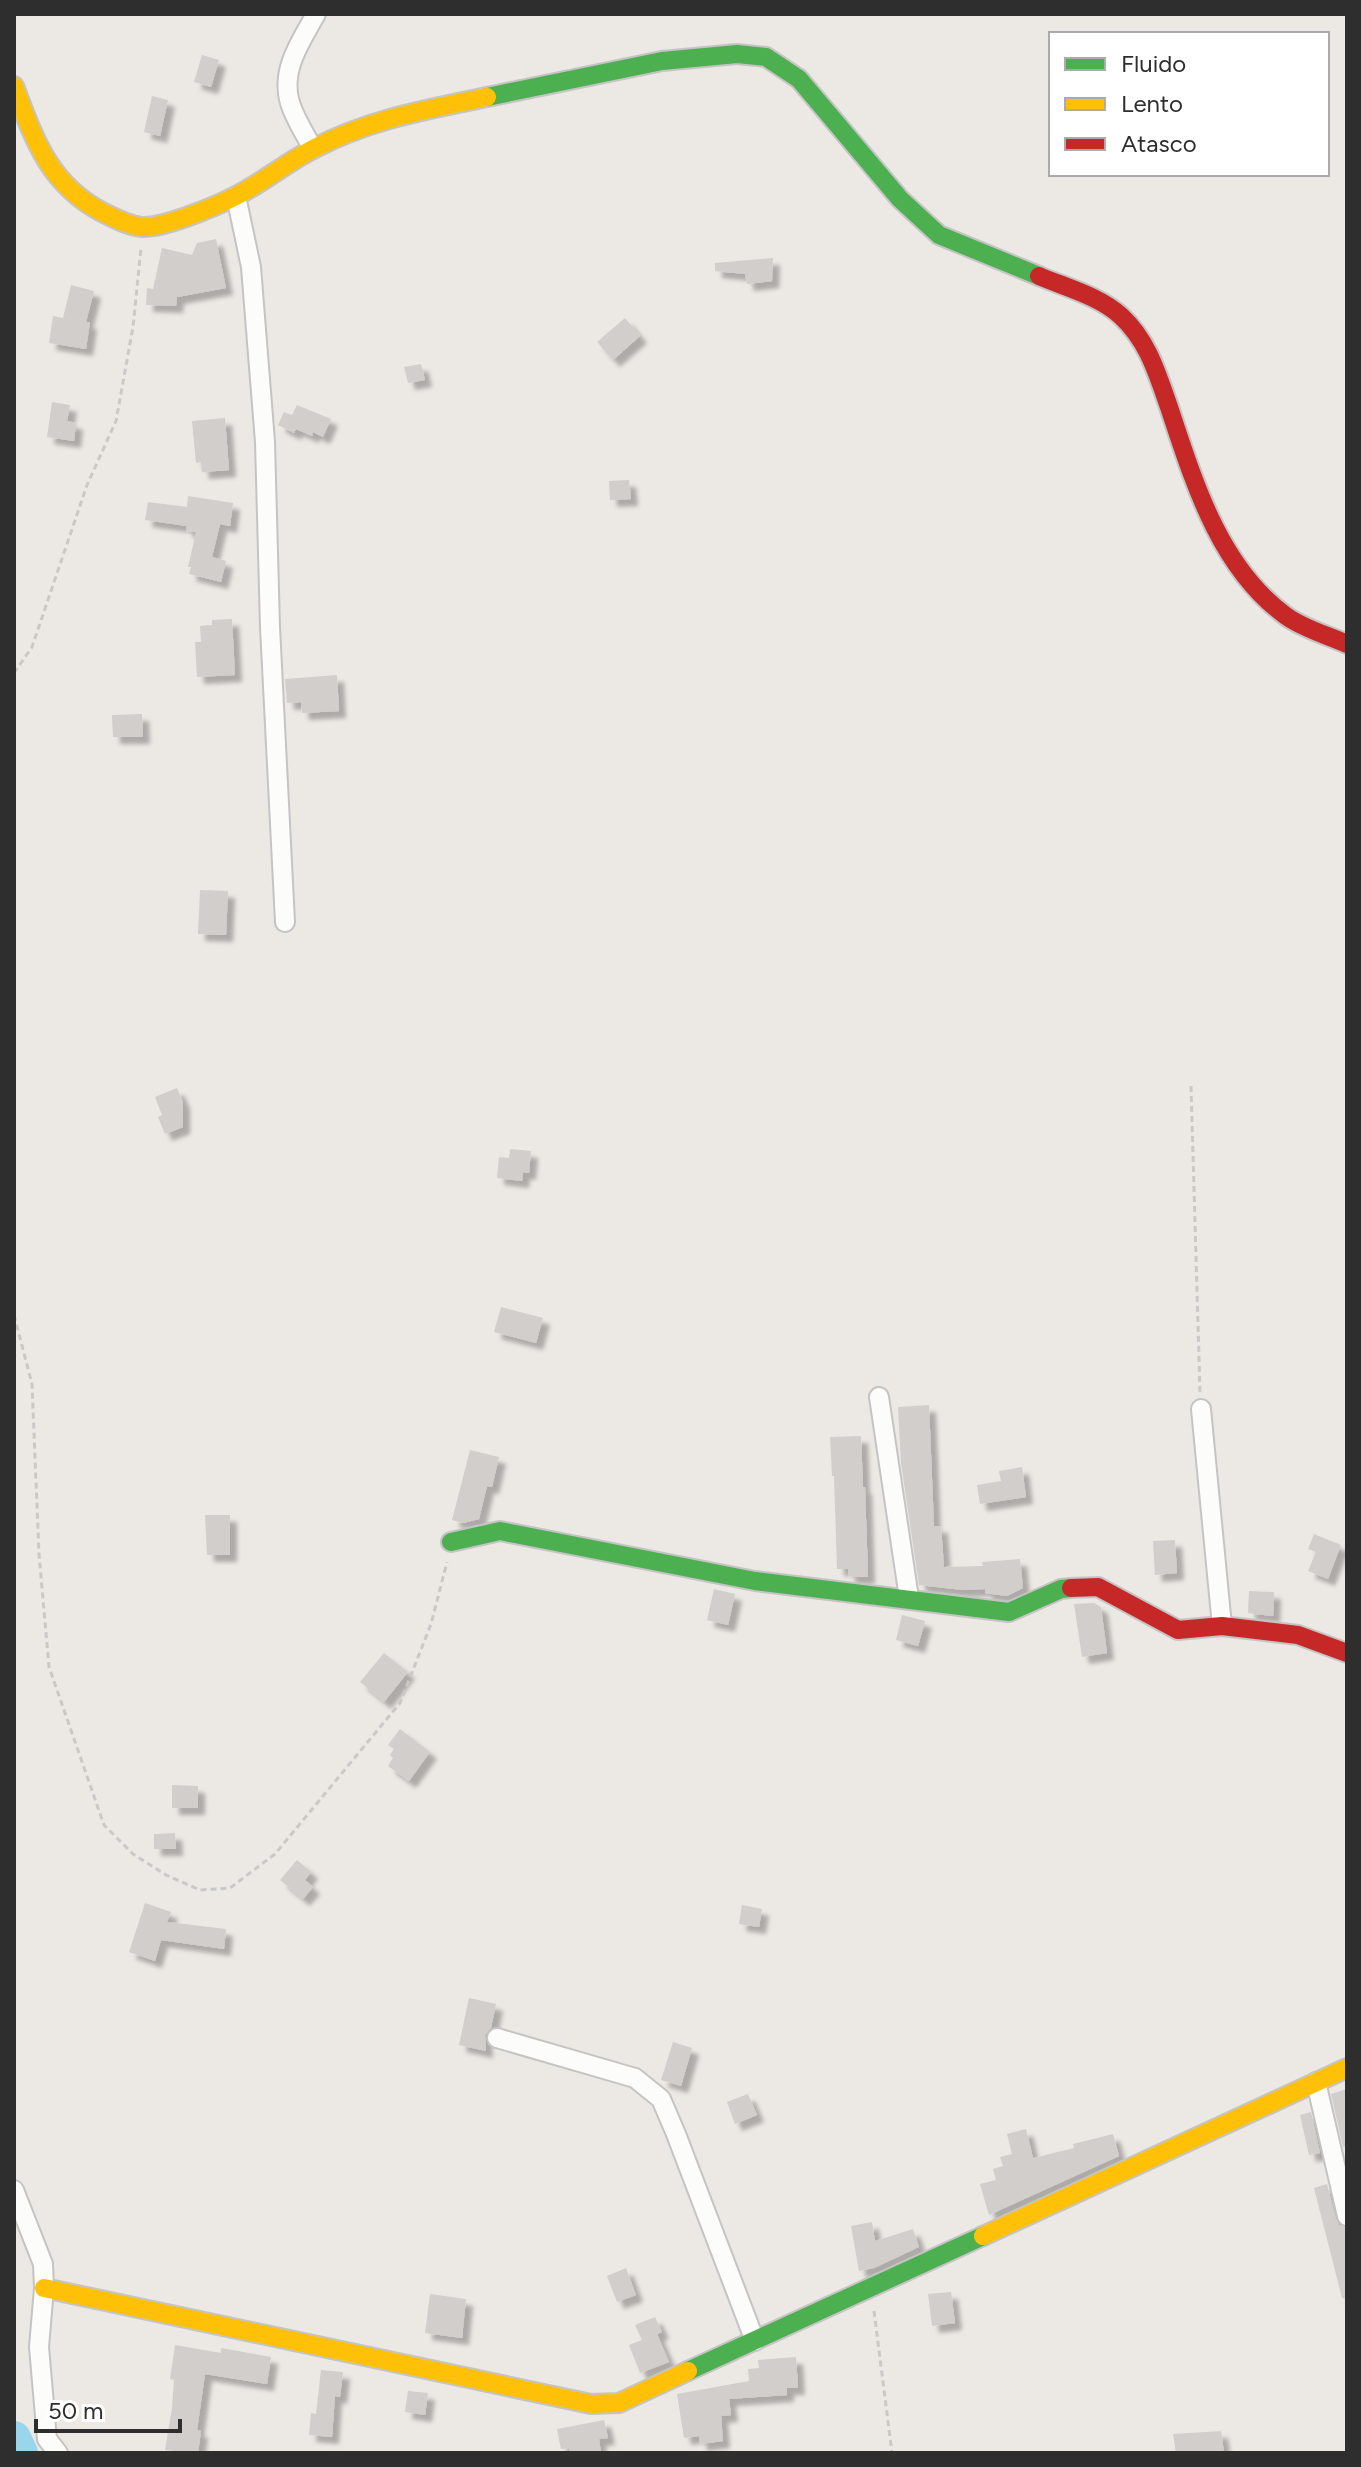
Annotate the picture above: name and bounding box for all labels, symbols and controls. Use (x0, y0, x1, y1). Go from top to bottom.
legend (1049, 32, 1329, 176)
text: Fluido (1121, 49, 1186, 78)
text: Lento (1121, 89, 1183, 118)
text: Atasco (1121, 129, 1197, 158)
scale bar (36, 2383, 180, 2433)
text: 50 m (48, 2396, 104, 2425)

